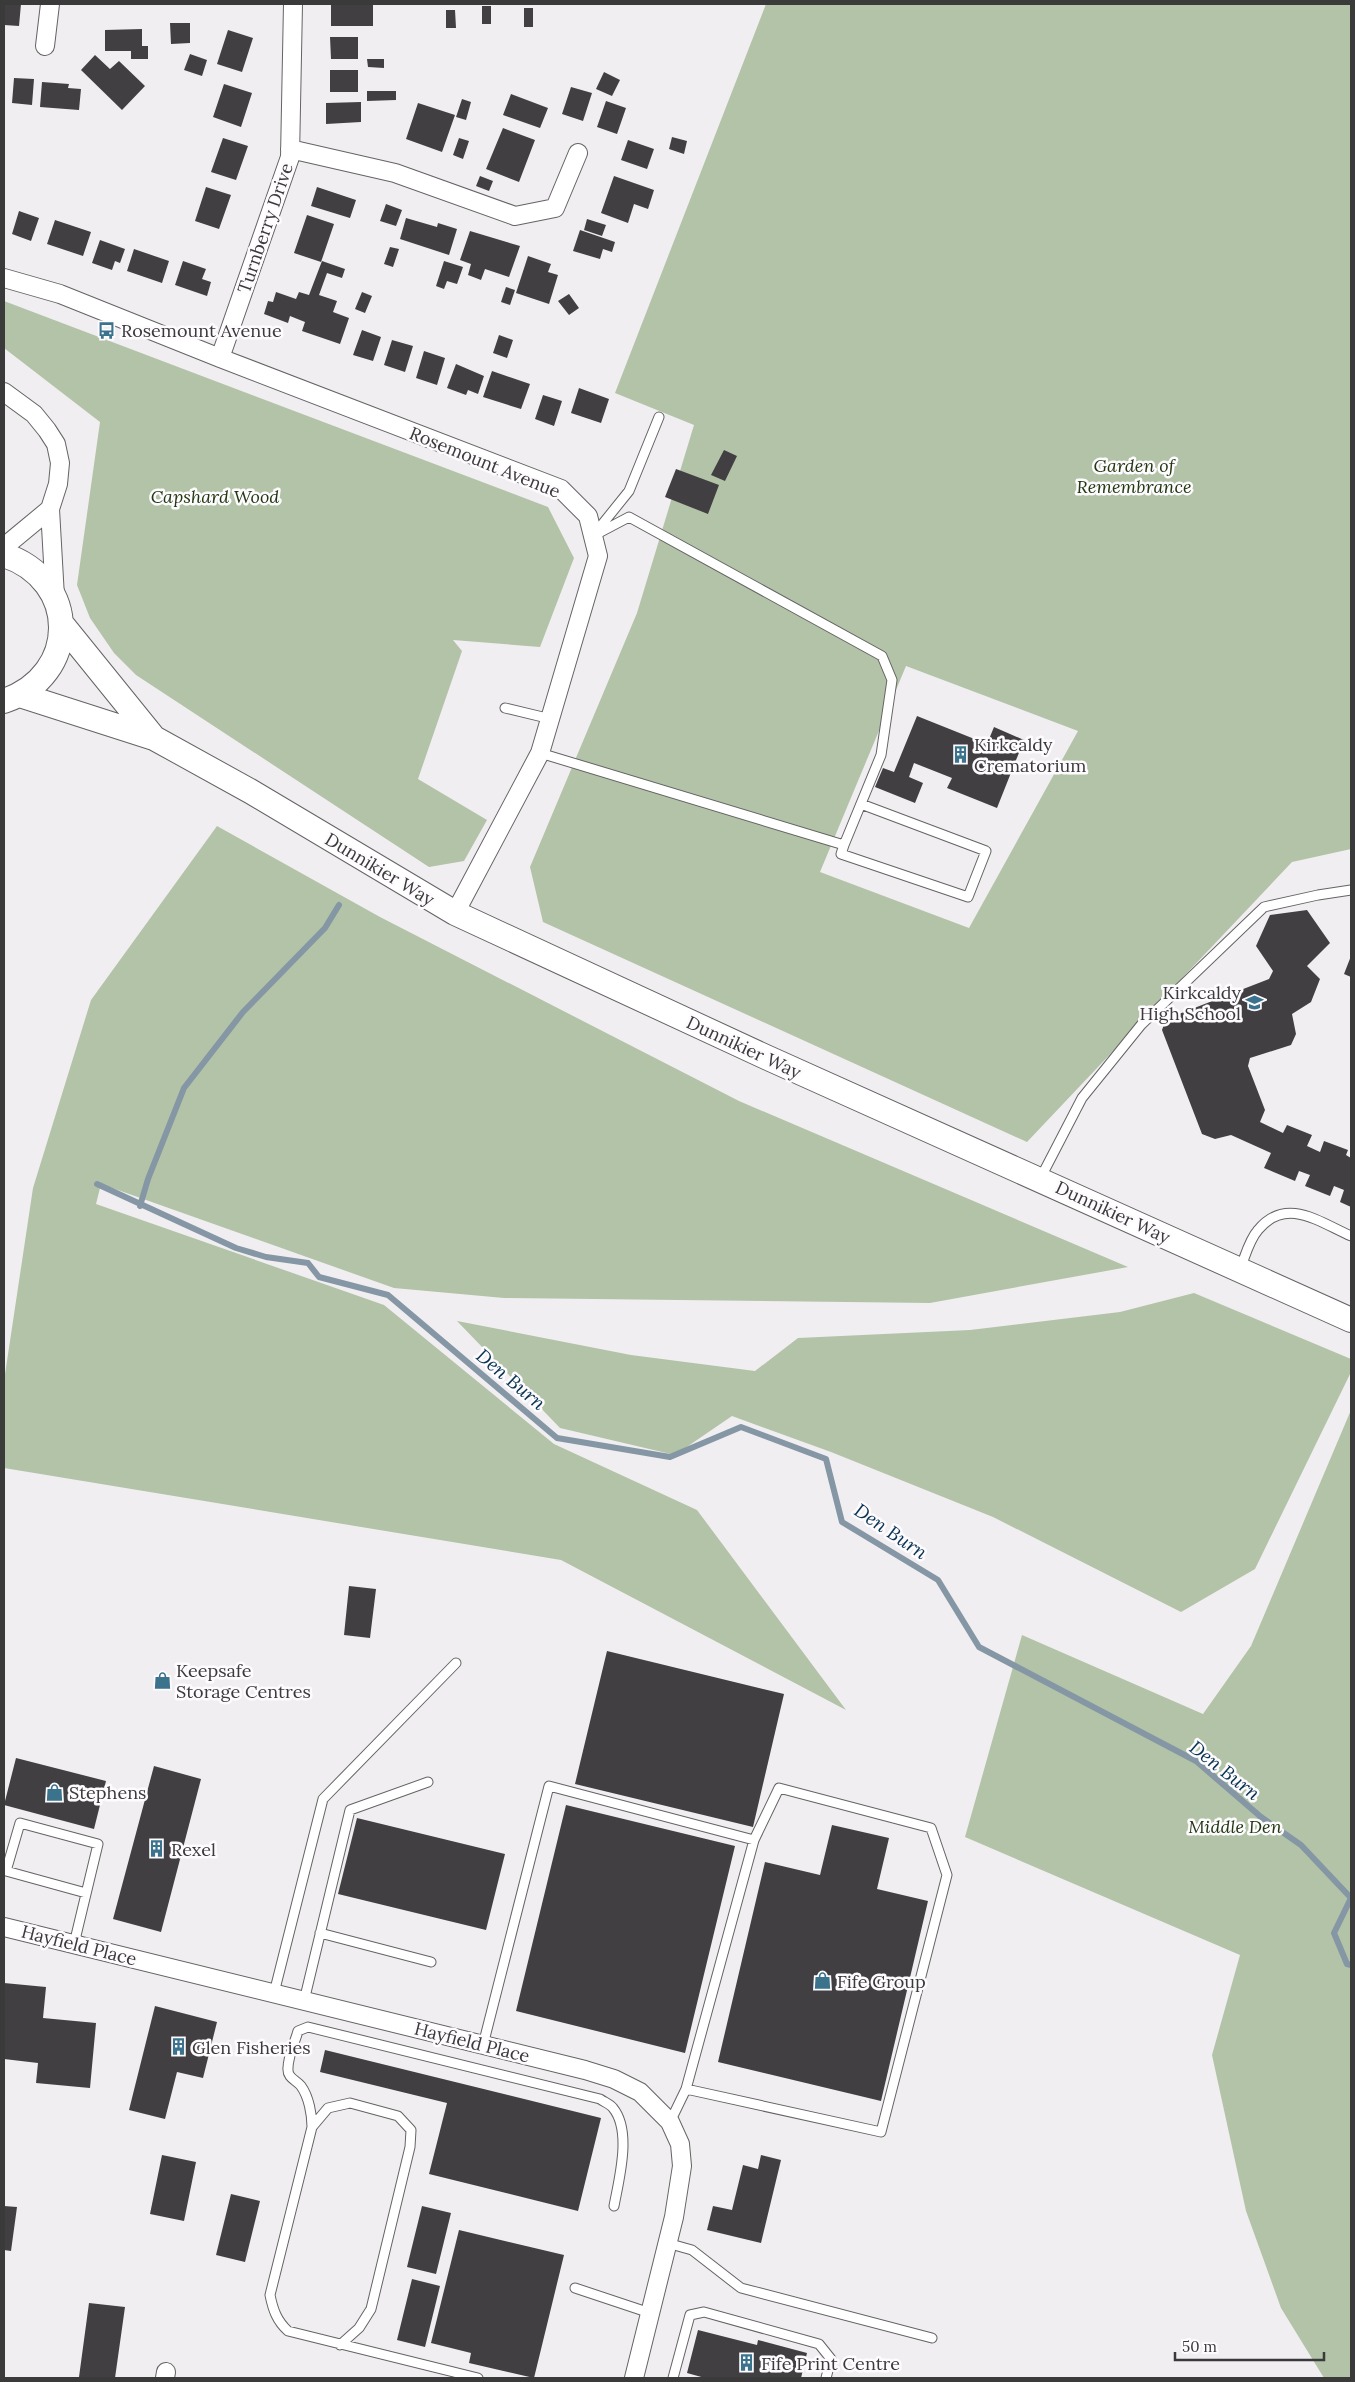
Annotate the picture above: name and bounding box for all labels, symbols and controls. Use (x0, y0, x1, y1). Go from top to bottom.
street label: Turnberry Drive (232, 160, 298, 296)
place label: Rosemount Avenue (121, 319, 282, 342)
bus stop icon: Rosemount Avenue (97, 320, 117, 340)
street label: Rosemount Avenue (406, 421, 564, 503)
park label: Garden of Remembrance (1077, 454, 1191, 498)
park label: Capshard Wood (151, 485, 279, 508)
place label: Kirkcaldy Crematorium (974, 733, 1086, 777)
building icon: Kirkcaldy Crematorium (950, 744, 970, 764)
street label: Dunnikier Way (321, 827, 439, 911)
place label: Kirkcaldy High School (1140, 981, 1241, 1025)
school or university icon: Kirkcaldy High School (1245, 992, 1265, 1012)
street label: Dunnikier Way (683, 1010, 805, 1084)
street label: Dunnikier Way (1052, 1175, 1174, 1249)
water label: Den Burn (471, 1343, 551, 1415)
water label: Den Burn (850, 1498, 932, 1564)
place label: Keepsafe Storage Centres (176, 1659, 311, 1703)
shop icon: Keepsafe Storage Centres (152, 1670, 172, 1690)
water label: Den Burn (1185, 1735, 1265, 1805)
place label: Stephens (69, 1781, 146, 1804)
shop icon: Stephens (45, 1782, 65, 1802)
park label: Middle Den (1188, 1815, 1282, 1838)
place label: Rexel (171, 1838, 216, 1861)
building icon: Rexel (147, 1839, 167, 1859)
street label: Hayfield Place (19, 1920, 139, 1971)
place label: Fife Group (837, 1970, 926, 1993)
shop icon: Fife Group (813, 1971, 833, 1991)
street label: Hayfield Place (412, 2017, 532, 2068)
place label: Glen Fisheries (192, 2036, 311, 2059)
building icon: Glen Fisheries (168, 2037, 188, 2057)
scale bar (1175, 2330, 1324, 2362)
text: 50 m (1182, 2337, 1217, 2356)
place label: Fife Print Centre (761, 2352, 900, 2375)
building icon: Fife Print Centre (737, 2353, 757, 2373)

